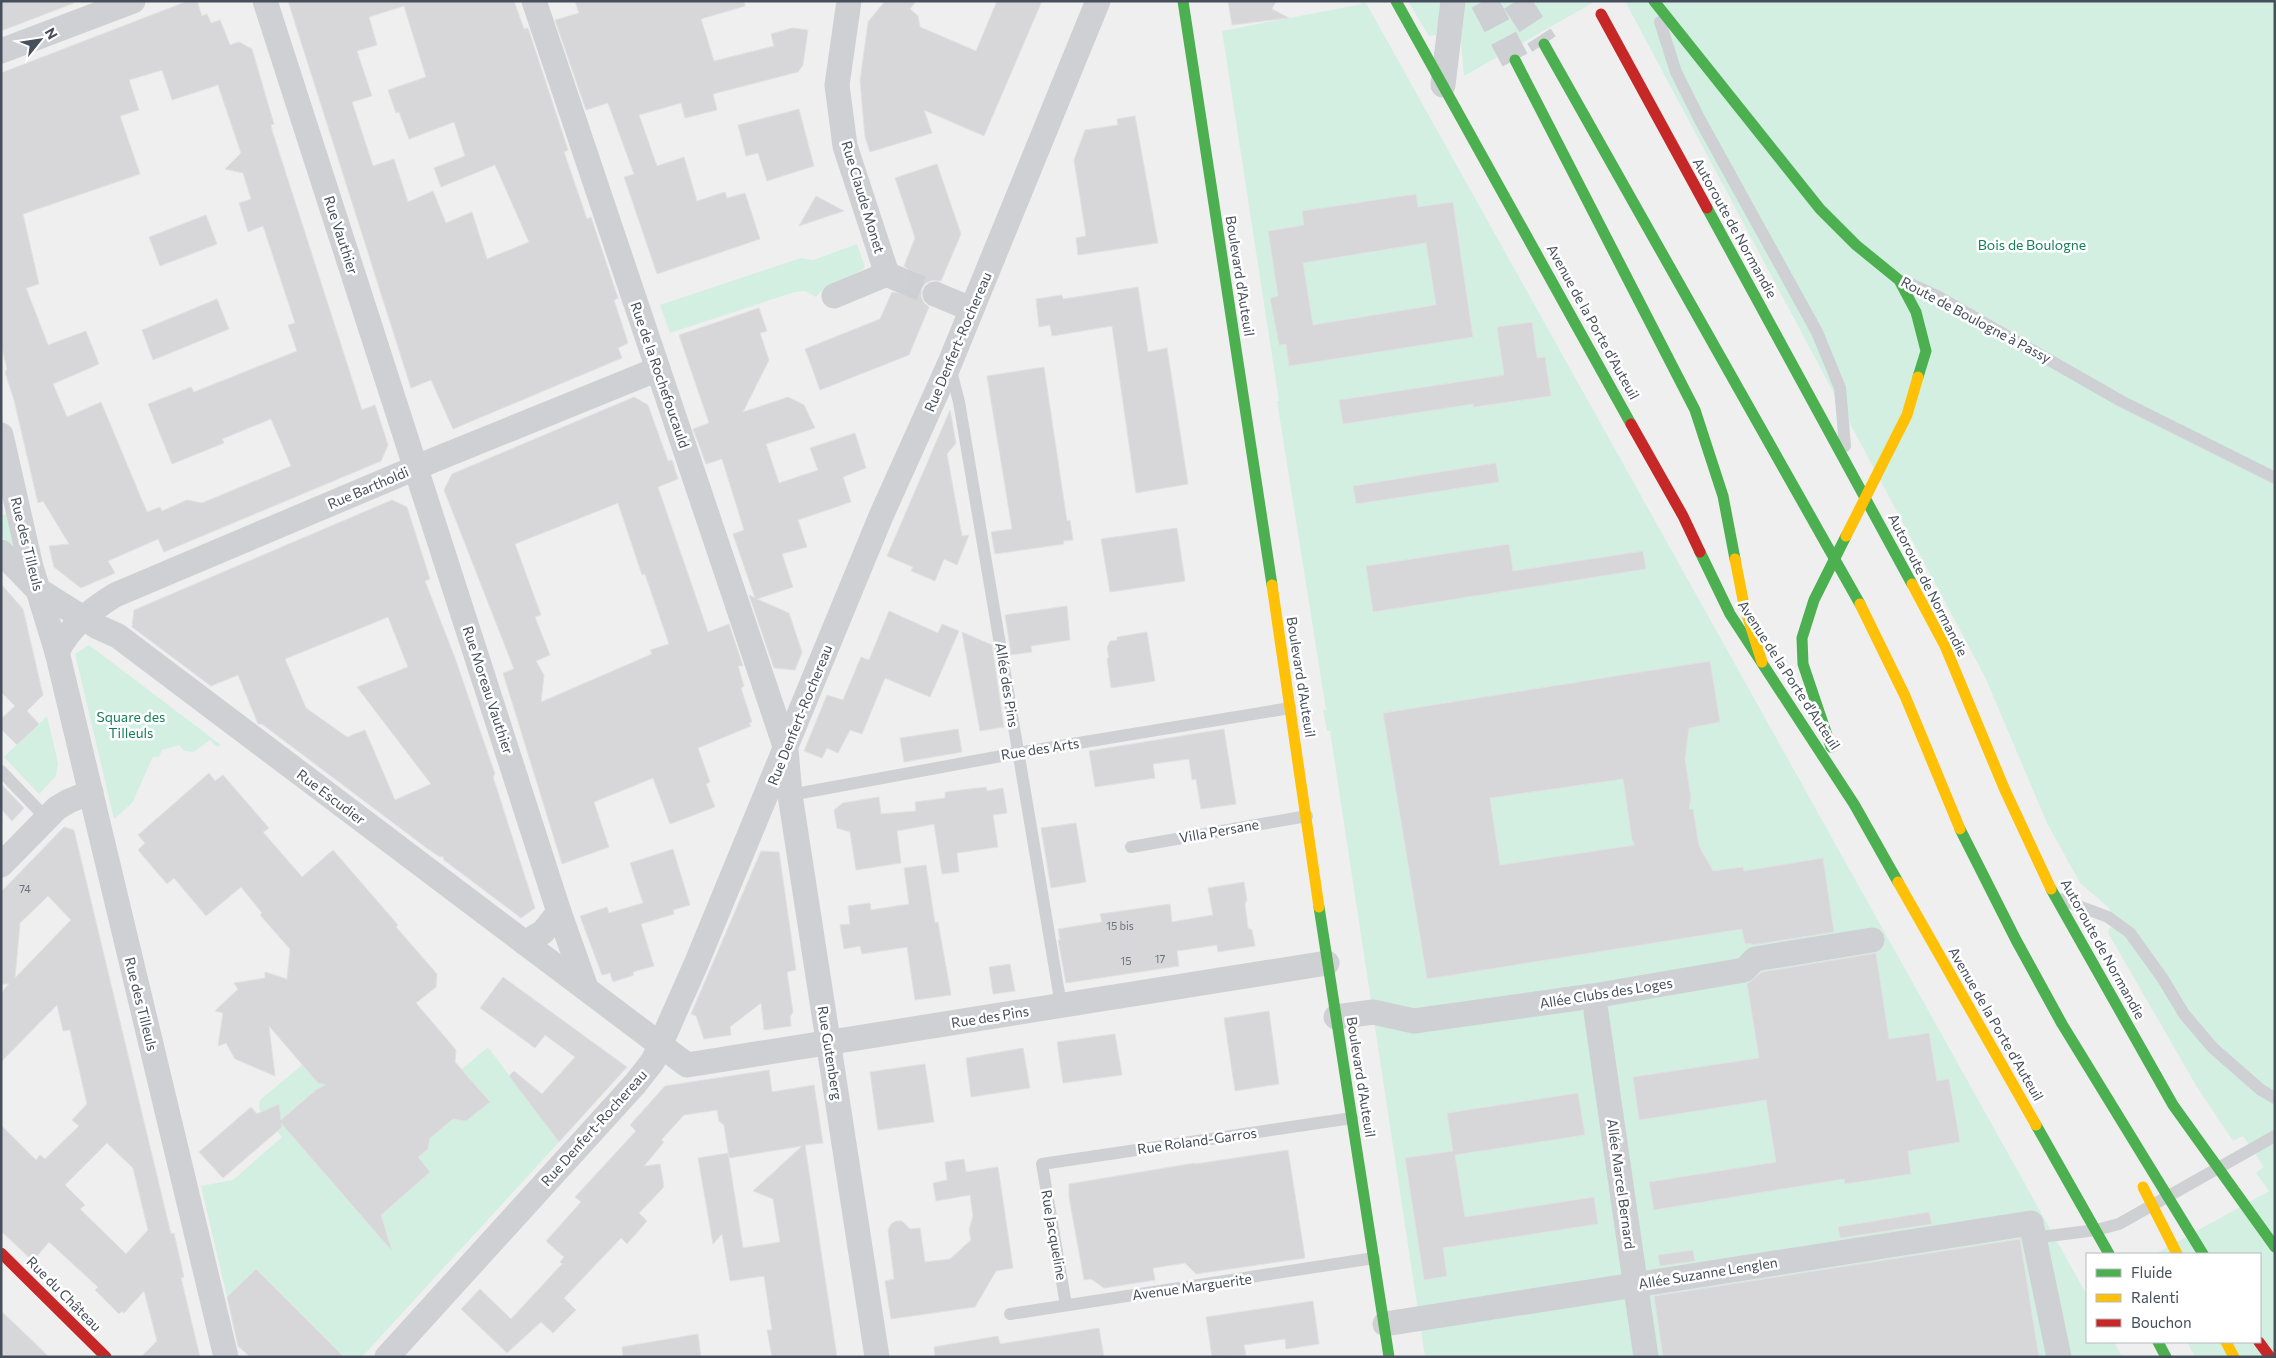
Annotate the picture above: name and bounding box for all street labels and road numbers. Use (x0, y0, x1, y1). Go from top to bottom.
street label: Rue Claude Monet (838, 139, 889, 255)
street label: Autoroute de Normandie (1690, 155, 1781, 301)
street label: Rue Vauthier (321, 193, 362, 277)
street label: Boulevard d'Auteuil (1223, 214, 1258, 337)
street label: Avenue de la Porte d'Auteuil (1544, 241, 1643, 402)
street label: Rue Denfert-Rochereau (920, 269, 995, 414)
street label: Route de Boulogne à Passy (1898, 273, 2054, 366)
street label: Rue de la Rochefoucauld (627, 300, 693, 450)
street label: Rue Bartholdi (325, 463, 411, 512)
street label: Rue des Tilleuls (8, 495, 47, 593)
street label: Autoroute de Normandie (1885, 511, 1972, 659)
street label: Avenue de la Porte d'Auteuil (1735, 597, 1844, 753)
street label: Boulevard d'Auteuil (1284, 615, 1319, 738)
street label: Rue Moreau Vauthier (460, 624, 517, 756)
street label: Allée des Pins (992, 641, 1023, 728)
street label: Rue Denfert-Rochereau (764, 642, 836, 788)
street label: Rue des Arts (1000, 734, 1080, 763)
street label: Rue Escudier (294, 765, 369, 828)
street label: Villa Persane (1178, 815, 1260, 846)
street label: Autoroute de Normandie (2058, 876, 2149, 1022)
street label: Avenue de la Porte d'Auteuil (1945, 944, 2047, 1104)
street label: Rue des Tilleuls (122, 955, 161, 1053)
street label: Allée Clubs des Loges (1538, 974, 1674, 1011)
street label: Rue des Pins (950, 1002, 1030, 1031)
street label: Rue Gutenberg (815, 1005, 846, 1102)
street label: Boulevard d'Auteuil (1344, 1015, 1379, 1138)
street label: Rue Denfert-Rochereau (537, 1066, 650, 1189)
street label: Allée Marcel Bernard (1604, 1118, 1639, 1250)
street label: Rue Roland-Garros (1136, 1124, 1258, 1157)
street label: Rue Jacqueline (1038, 1188, 1071, 1281)
street label: Rue du Château (23, 1253, 105, 1335)
street label: Allée Suzanne Lenglen (1637, 1253, 1779, 1292)
street label: Avenue Marguerite (1131, 1270, 1253, 1303)

